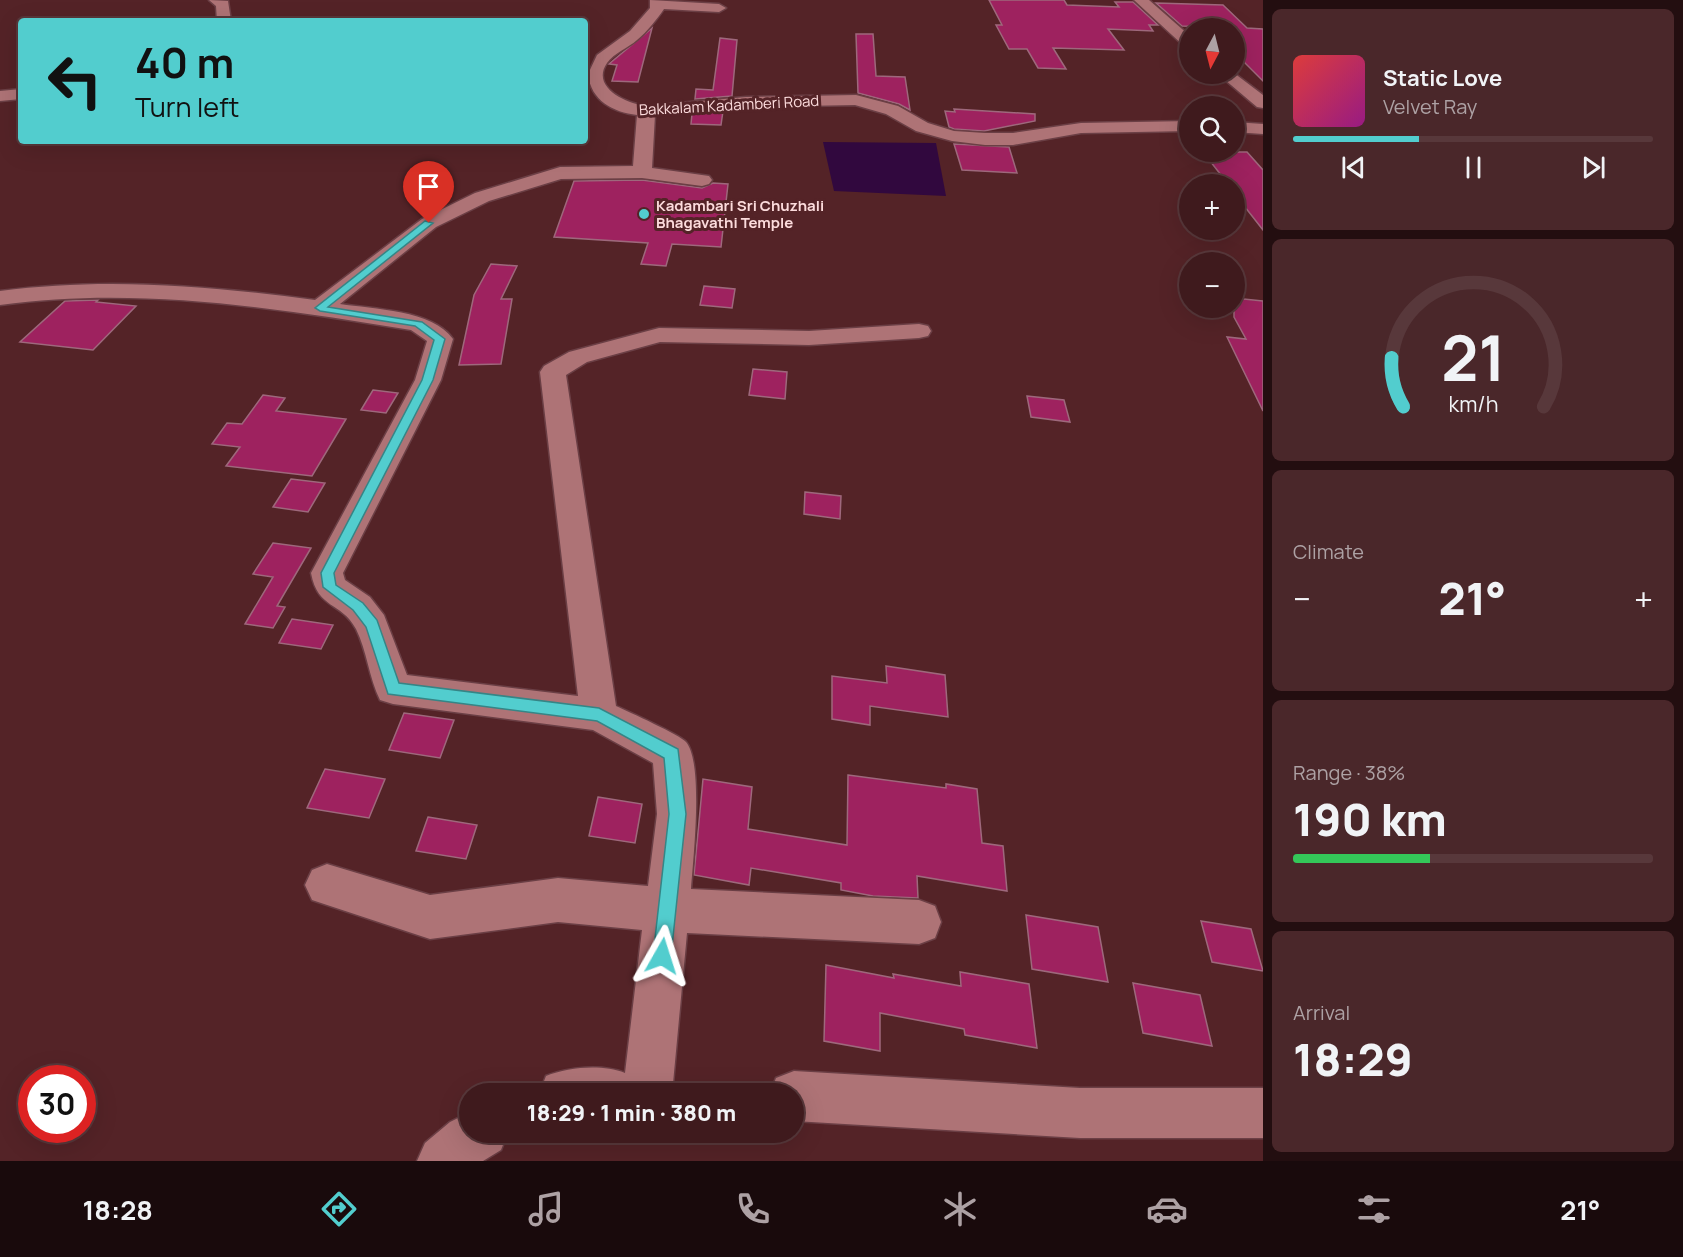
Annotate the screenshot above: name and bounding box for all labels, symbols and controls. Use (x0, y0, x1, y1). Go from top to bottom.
north arrow (1179, 18, 1245, 84)
map controls (1179, 18, 1245, 318)
text: 40 m (135, 33, 234, 91)
icon: left (36, 42, 114, 120)
text: Static Love (1383, 63, 1502, 93)
text: Turn left (135, 88, 239, 125)
street label: Bakkalam Kadamberi Road (638, 90, 820, 120)
text: Velvet Ray (1383, 93, 1477, 120)
button: search (1179, 96, 1245, 162)
icon: previous (1337, 151, 1370, 184)
icon: pause (1457, 151, 1490, 184)
icon: next (1577, 151, 1610, 184)
pin (403, 161, 454, 223)
icon: arrive (412, 170, 445, 203)
button: + (1179, 174, 1245, 240)
place label: Kadambari Sri Chuzhali Bhagavathi Temple (656, 195, 824, 233)
marker: Kadambari Sri Chuzhali Bhagavathi Temple (637, 207, 651, 221)
button: − (1179, 252, 1245, 318)
text: 21 (1441, 314, 1505, 400)
text: km/h (1448, 390, 1498, 419)
text: Climate (1293, 538, 1364, 565)
text: 21° (1438, 567, 1506, 629)
text: − (1293, 576, 1311, 621)
text: + (1634, 576, 1653, 621)
text: Range · 38% (1293, 759, 1405, 786)
text: 190 km (1293, 788, 1447, 850)
position arrow (630, 924, 694, 988)
text: Arrival (1293, 999, 1350, 1026)
text: 18:29 (1293, 1028, 1413, 1090)
speed limit sign: 30 (18, 1065, 96, 1143)
text: 18:29 · 1 min · 380 m (527, 1098, 736, 1128)
icon: directions (318, 1188, 360, 1230)
icon: music (525, 1188, 567, 1230)
icon: phone (732, 1188, 774, 1230)
icon: climate (939, 1188, 981, 1230)
icon: car (1146, 1188, 1188, 1230)
icon: filters (1353, 1188, 1395, 1230)
text: 18:28 (83, 1191, 153, 1228)
text: 21° (1560, 1191, 1600, 1228)

